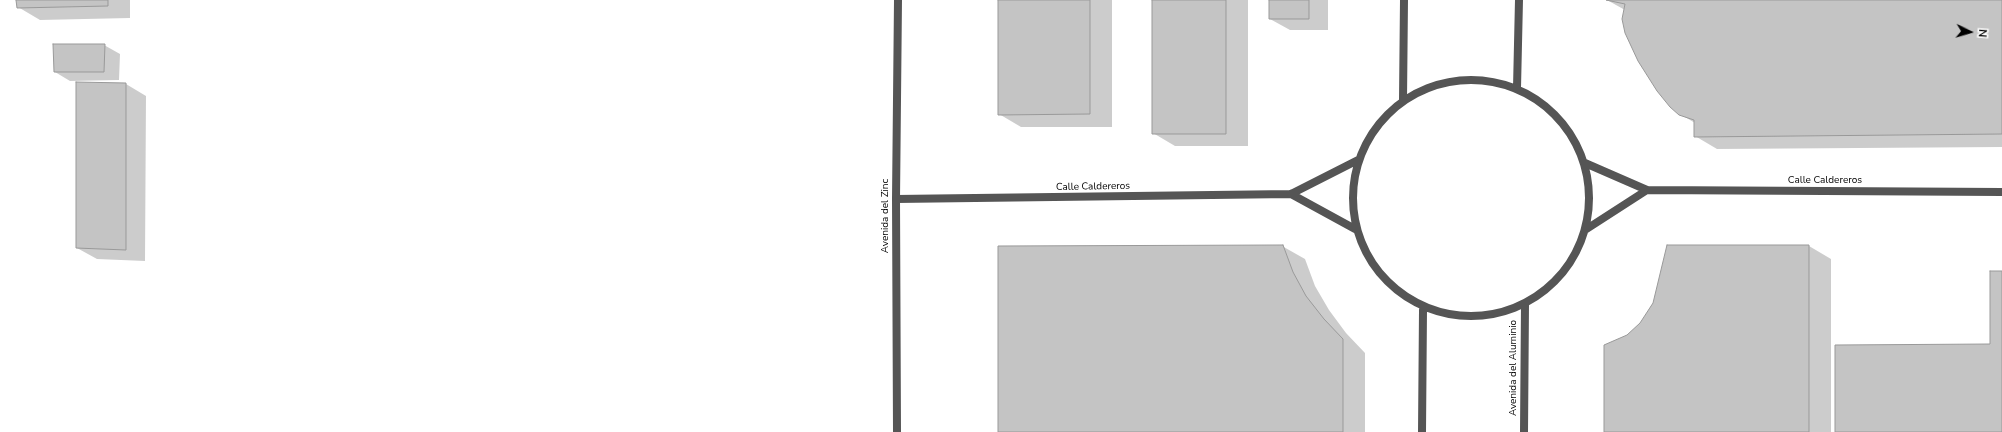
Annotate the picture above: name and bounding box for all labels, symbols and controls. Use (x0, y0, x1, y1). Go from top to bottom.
north arrow (1950, 12, 1990, 52)
text: N (1975, 28, 1990, 38)
street label: Calle Caldereros (1788, 175, 1862, 187)
street label: Avenida del Zinc (880, 179, 892, 253)
street label: Calle Caldereros (1056, 180, 1130, 194)
street label: Avenida del Aluminio (1508, 320, 1520, 416)

